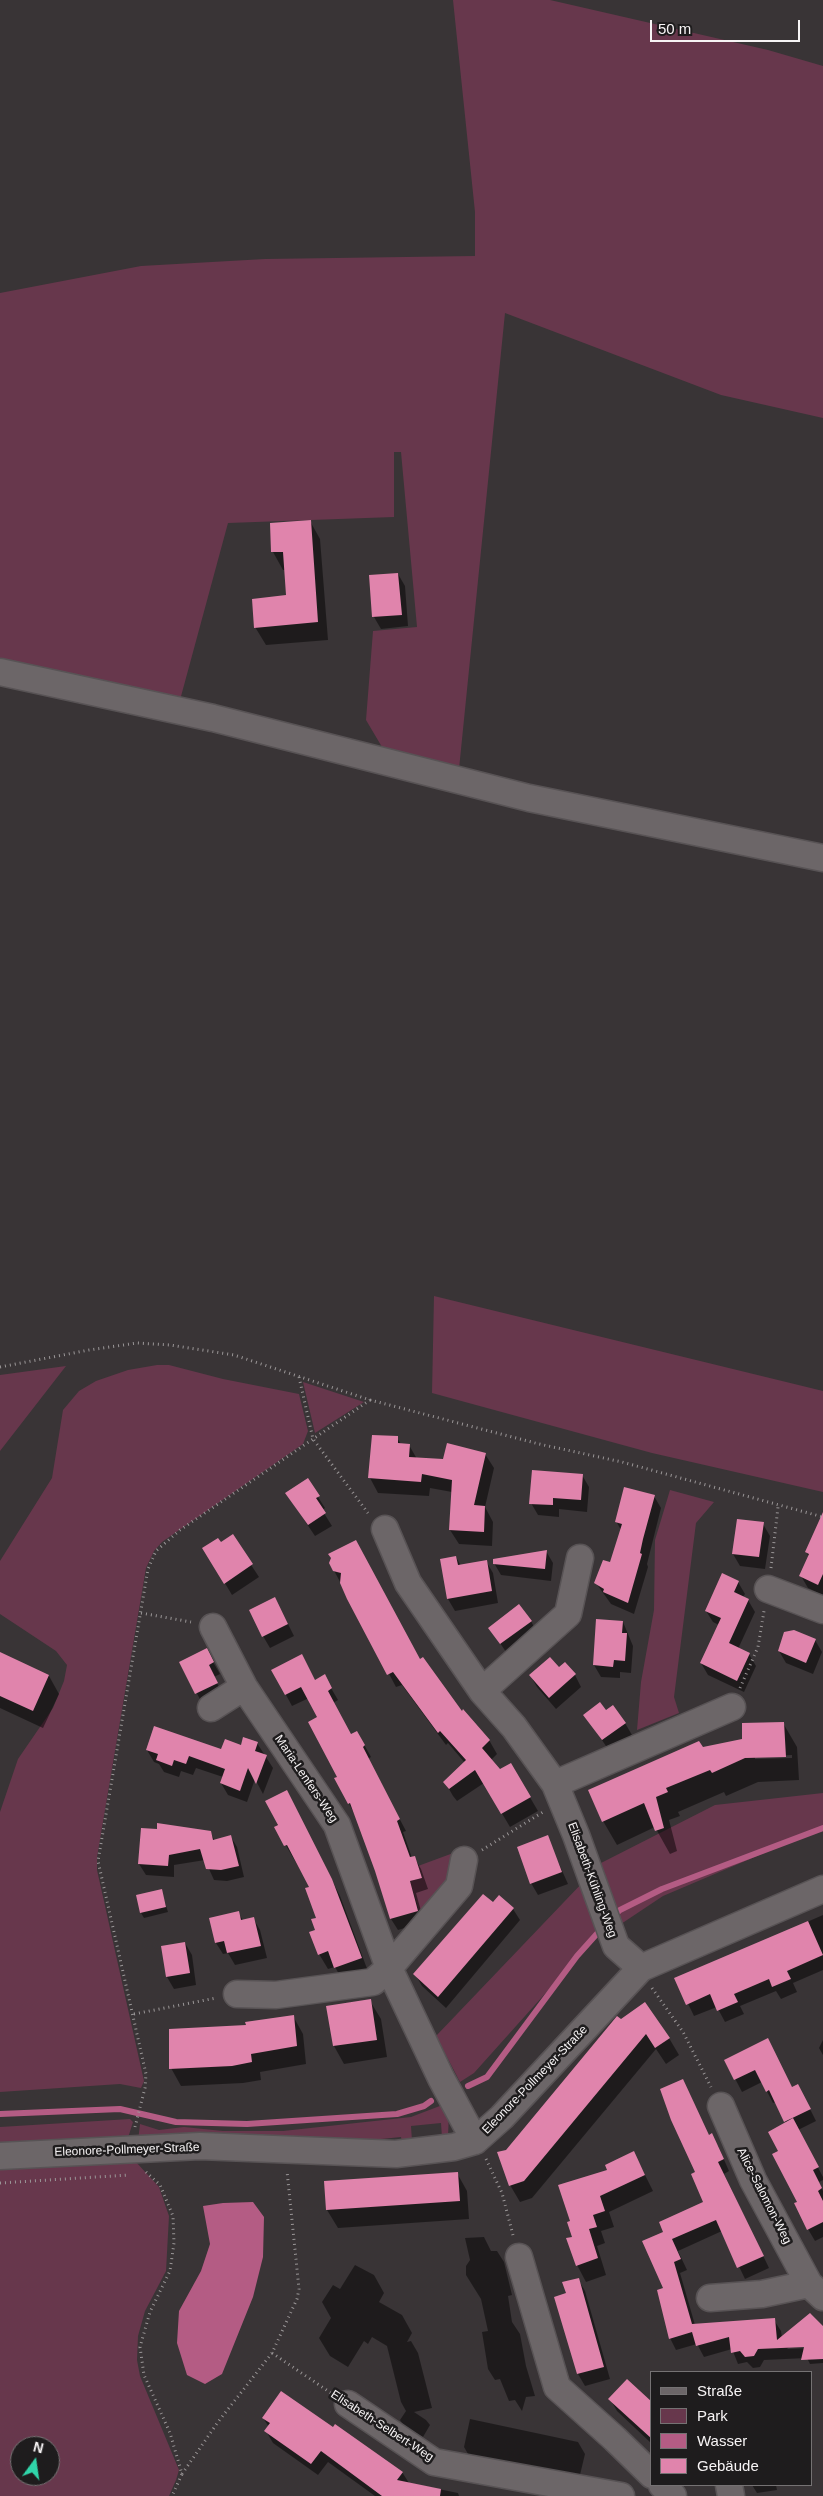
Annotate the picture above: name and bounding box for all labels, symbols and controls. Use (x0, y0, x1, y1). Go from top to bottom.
scale bar (653, 10, 803, 42)
text: 50 m (658, 20, 691, 37)
street label: Maria-Lenfers-Weg (271, 1732, 341, 1826)
street label: Elisabeth-Kühling-Weg (564, 1820, 620, 1940)
street label: Eleonore-Pollmeyer-Straße (479, 2023, 591, 2137)
street label: Eleonore-Pollmeyer-Straße (54, 2140, 200, 2160)
street label: Alice-Salomon-Weg (734, 2146, 794, 2246)
legend (650, 2371, 813, 2486)
text: Straße (697, 2382, 742, 2399)
street label: Elisabeth-Selbert-Weg (328, 2387, 436, 2465)
text: Park (697, 2407, 728, 2424)
text: Wasser (697, 2432, 747, 2449)
north arrow (10, 2436, 60, 2486)
text: N (32, 2438, 45, 2456)
text: Gebäude (697, 2457, 759, 2474)

